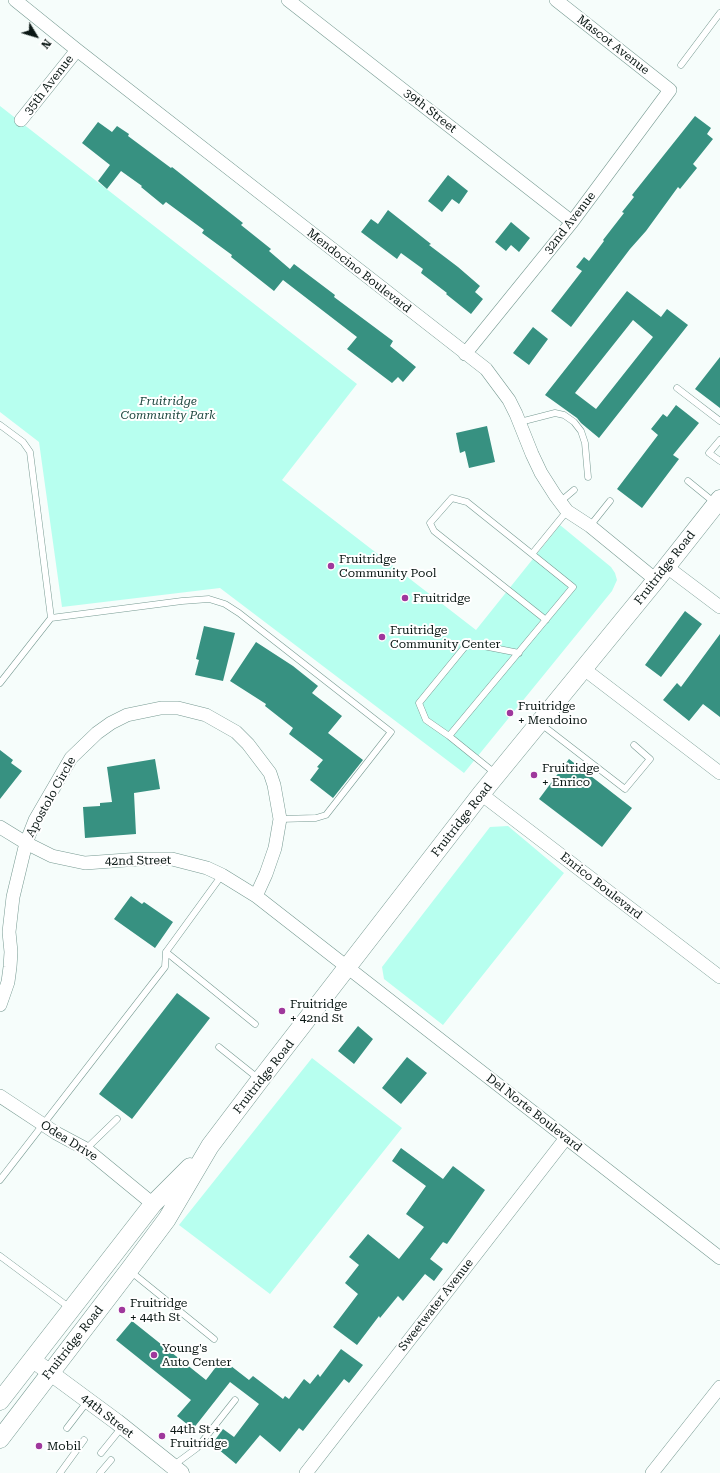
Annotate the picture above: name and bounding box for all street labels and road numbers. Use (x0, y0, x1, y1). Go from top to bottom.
street label: Mascot Avenue (574, 12, 652, 78)
street label: 35th Avenue (21, 52, 77, 118)
street label: 39th Street (401, 86, 459, 136)
street label: 32nd Avenue (541, 189, 599, 257)
street label: Mendocino Boulevard (304, 226, 414, 316)
street label: Fruitridge Road (632, 528, 698, 608)
street label: Apostolo Circle (23, 754, 79, 840)
street label: Fruitridge Road (429, 780, 495, 860)
street label: Enrico Boulevard (557, 850, 645, 922)
street label: 42nd Street (105, 853, 171, 869)
street label: Fruitridge Road (231, 1037, 297, 1117)
street label: Del Norte Boulevard (483, 1071, 585, 1155)
street label: Odea Drive (38, 1118, 100, 1164)
street label: Sweetwater Avenue (396, 1256, 476, 1354)
street label: Fruitridge Road (40, 1303, 106, 1383)
street label: 44th Street (78, 1391, 136, 1441)

